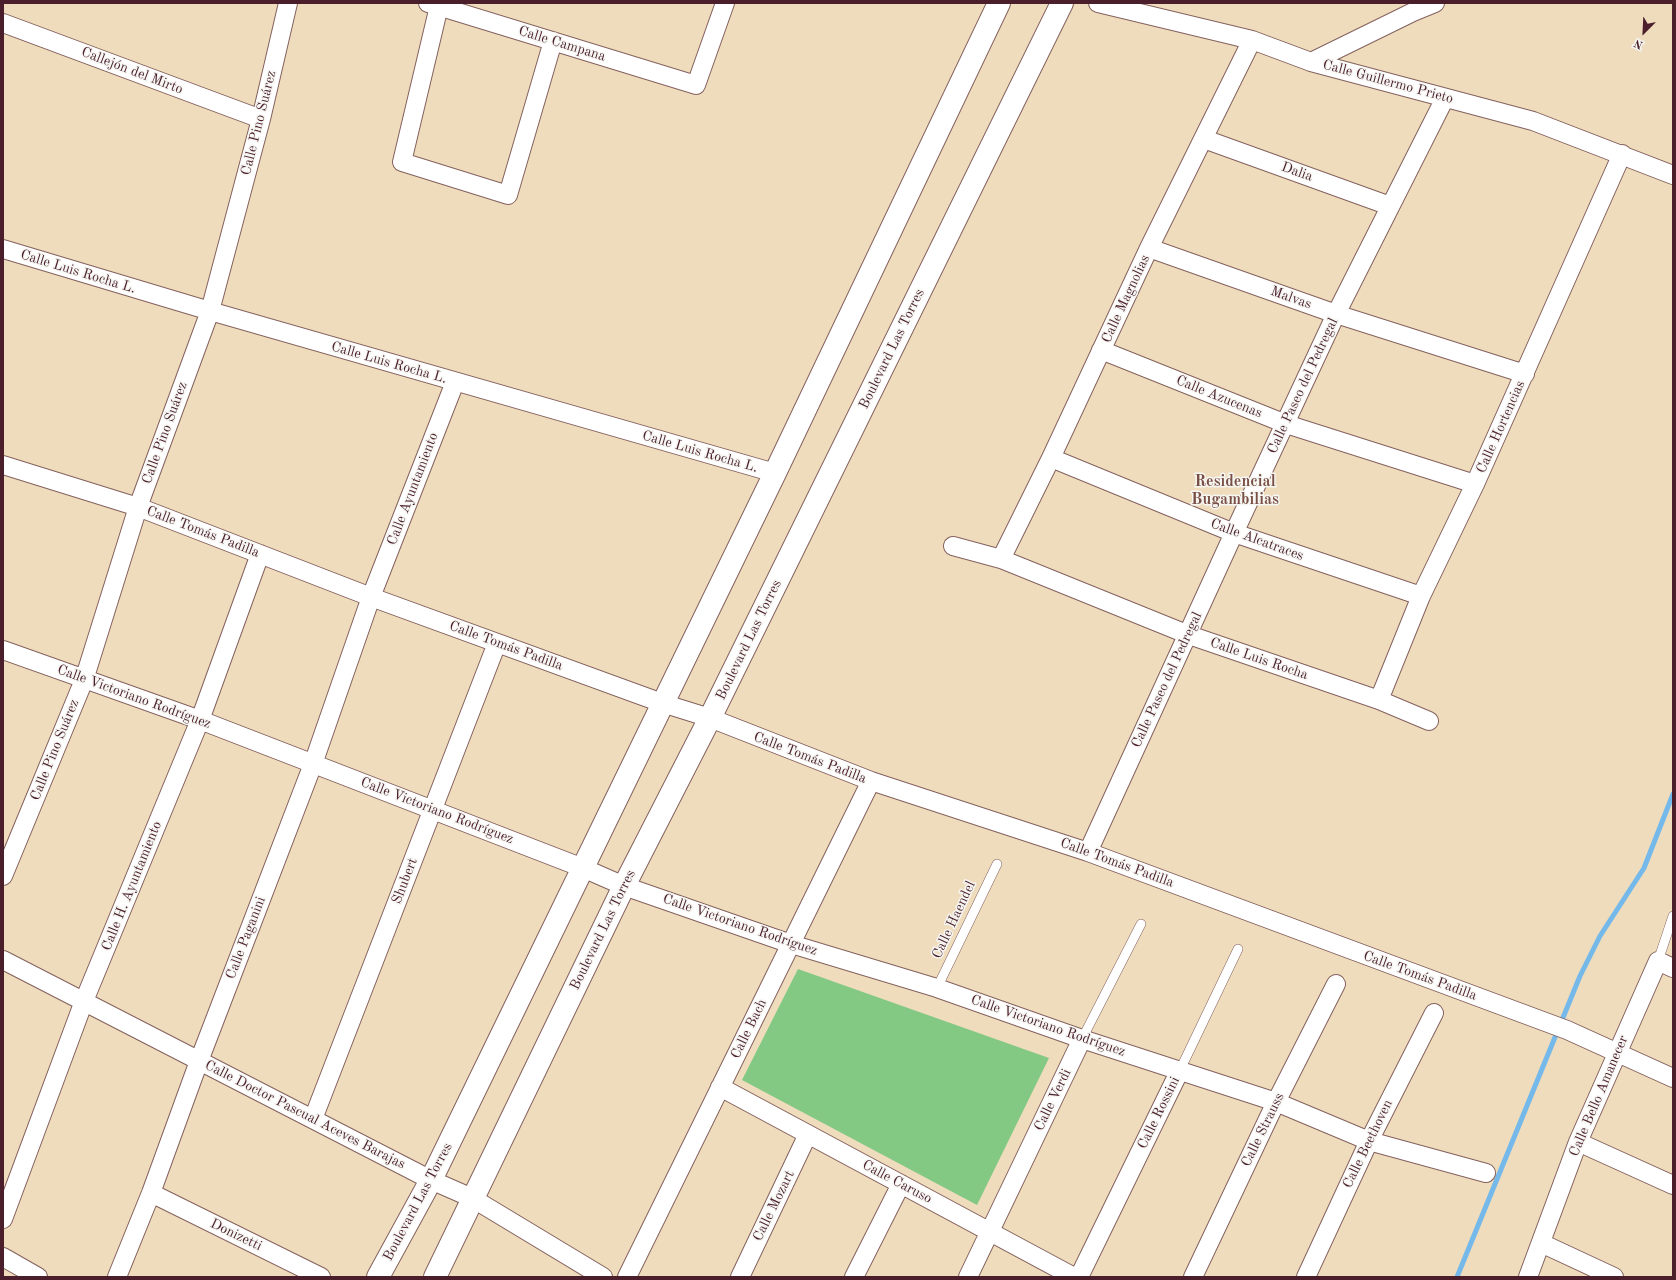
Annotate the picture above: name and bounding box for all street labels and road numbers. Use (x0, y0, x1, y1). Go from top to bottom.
street label: Calle Campana (516, 23, 608, 65)
street label: Callejón del Mirto (79, 44, 185, 98)
street label: Calle Guillermo Prieto (1321, 56, 1455, 108)
street label: Calle Pino Suárez (238, 69, 280, 177)
street label: Dalia (1279, 159, 1315, 185)
street label: Calle Luis Rocha L. (18, 246, 138, 298)
street label: Calle Magnolias (1098, 252, 1154, 346)
street label: Malvas (1268, 283, 1314, 313)
street label: Boulevard Las Torres (856, 286, 928, 412)
street label: Calle Paseo del Pedregal (1264, 315, 1342, 457)
street label: Calle Luis Rocha L. (329, 338, 449, 388)
street label: Calle Azucenas (1173, 372, 1265, 422)
street label: Calle Hortencias (1473, 378, 1529, 476)
street label: Calle Pino Suárez (139, 380, 191, 486)
street label: Calle Luis Rocha L. (640, 427, 760, 477)
street label: Calle Ayuntamiento (384, 430, 442, 548)
street label: Calle Tomás Padilla (144, 503, 262, 561)
street label: Calle Alcatraces (1208, 515, 1306, 565)
street label: Boulevard Las Torres (713, 577, 785, 703)
street label: Calle Paseo del Pedregal (1128, 609, 1206, 751)
street label: Calle Tomás Padilla (447, 618, 565, 674)
street label: Calle Luis Rocha (1208, 634, 1310, 684)
street label: Calle Victoriano Rodríguez (55, 661, 213, 733)
street label: Calle Pino Suárez (27, 697, 83, 803)
street label: Calle Tomás Padilla (751, 729, 869, 787)
street label: Calle Victoriano Rodríguez (358, 774, 516, 848)
street label: Calle H. Ayuntamiento (98, 819, 166, 953)
street label: Calle Tomás Padilla (1058, 835, 1176, 891)
street label: Shubert (389, 856, 421, 906)
street label: Boulevard Las Torres (567, 867, 639, 993)
street label: Calle Haendel (929, 879, 979, 961)
street label: Calle Victoriano Rodríguez (660, 891, 820, 959)
street label: Calle Paganini (223, 894, 269, 982)
street label: Calle Tomás Padilla (1361, 948, 1479, 1004)
street label: Calle Victoriano Rodríguez (968, 992, 1128, 1060)
street label: Calle Bach (727, 996, 771, 1062)
street label: Calle Bello Amanecer (1566, 1033, 1632, 1159)
street label: Calle Doctor Pascual Aceves Barajas (202, 1057, 408, 1173)
street label: Calle Verdi (1031, 1066, 1075, 1134)
street label: Calle Rossini (1134, 1074, 1184, 1152)
street label: Calle Strauss (1238, 1090, 1288, 1170)
street label: Calle Beethoven (1339, 1097, 1397, 1191)
street label: Boulevard Las Torres (380, 1140, 456, 1264)
street label: Calle Caruso (859, 1157, 935, 1207)
street label: Calle Mozart (750, 1168, 798, 1244)
street label: Donizetti (207, 1215, 265, 1255)

